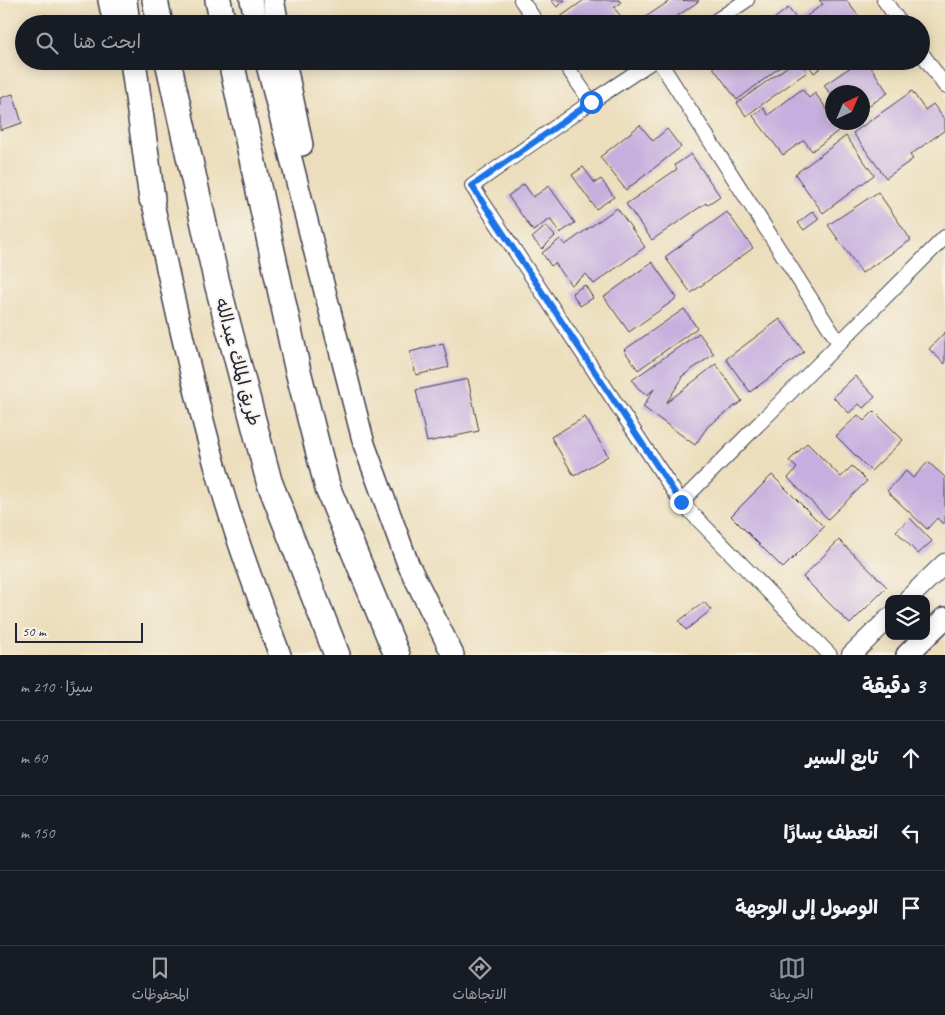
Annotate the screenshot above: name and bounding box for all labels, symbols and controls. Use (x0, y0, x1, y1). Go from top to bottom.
search box (15, 15, 930, 70)
icon: search (33, 29, 61, 57)
text: ابحث هنا (73, 30, 141, 54)
north arrow (825, 85, 870, 130)
route start (580, 91, 603, 114)
street label: طريق الملك عبدالله (210, 296, 266, 428)
route end (670, 491, 693, 514)
map controls (885, 595, 930, 640)
button: layers (885, 595, 930, 640)
scale bar (15, 620, 142, 643)
text: 50 m (22, 623, 46, 640)
text: 3 دقيقة (862, 673, 925, 699)
text: سيرًا · 210 m (20, 677, 93, 697)
icon: ahead (897, 744, 925, 772)
text: تابع السير (806, 746, 878, 770)
text: 60 m (20, 748, 47, 768)
icon: left (897, 819, 925, 847)
text: انعطف يسارًا (784, 821, 878, 845)
text: 150 m (20, 823, 54, 843)
icon: arrive (897, 894, 925, 922)
text: الوصول إلى الوجهة (735, 896, 878, 920)
tab: المحفوظات (132, 954, 189, 1007)
tab: الاتجاهات (452, 954, 507, 1007)
tab: الخريطة (770, 954, 813, 1007)

